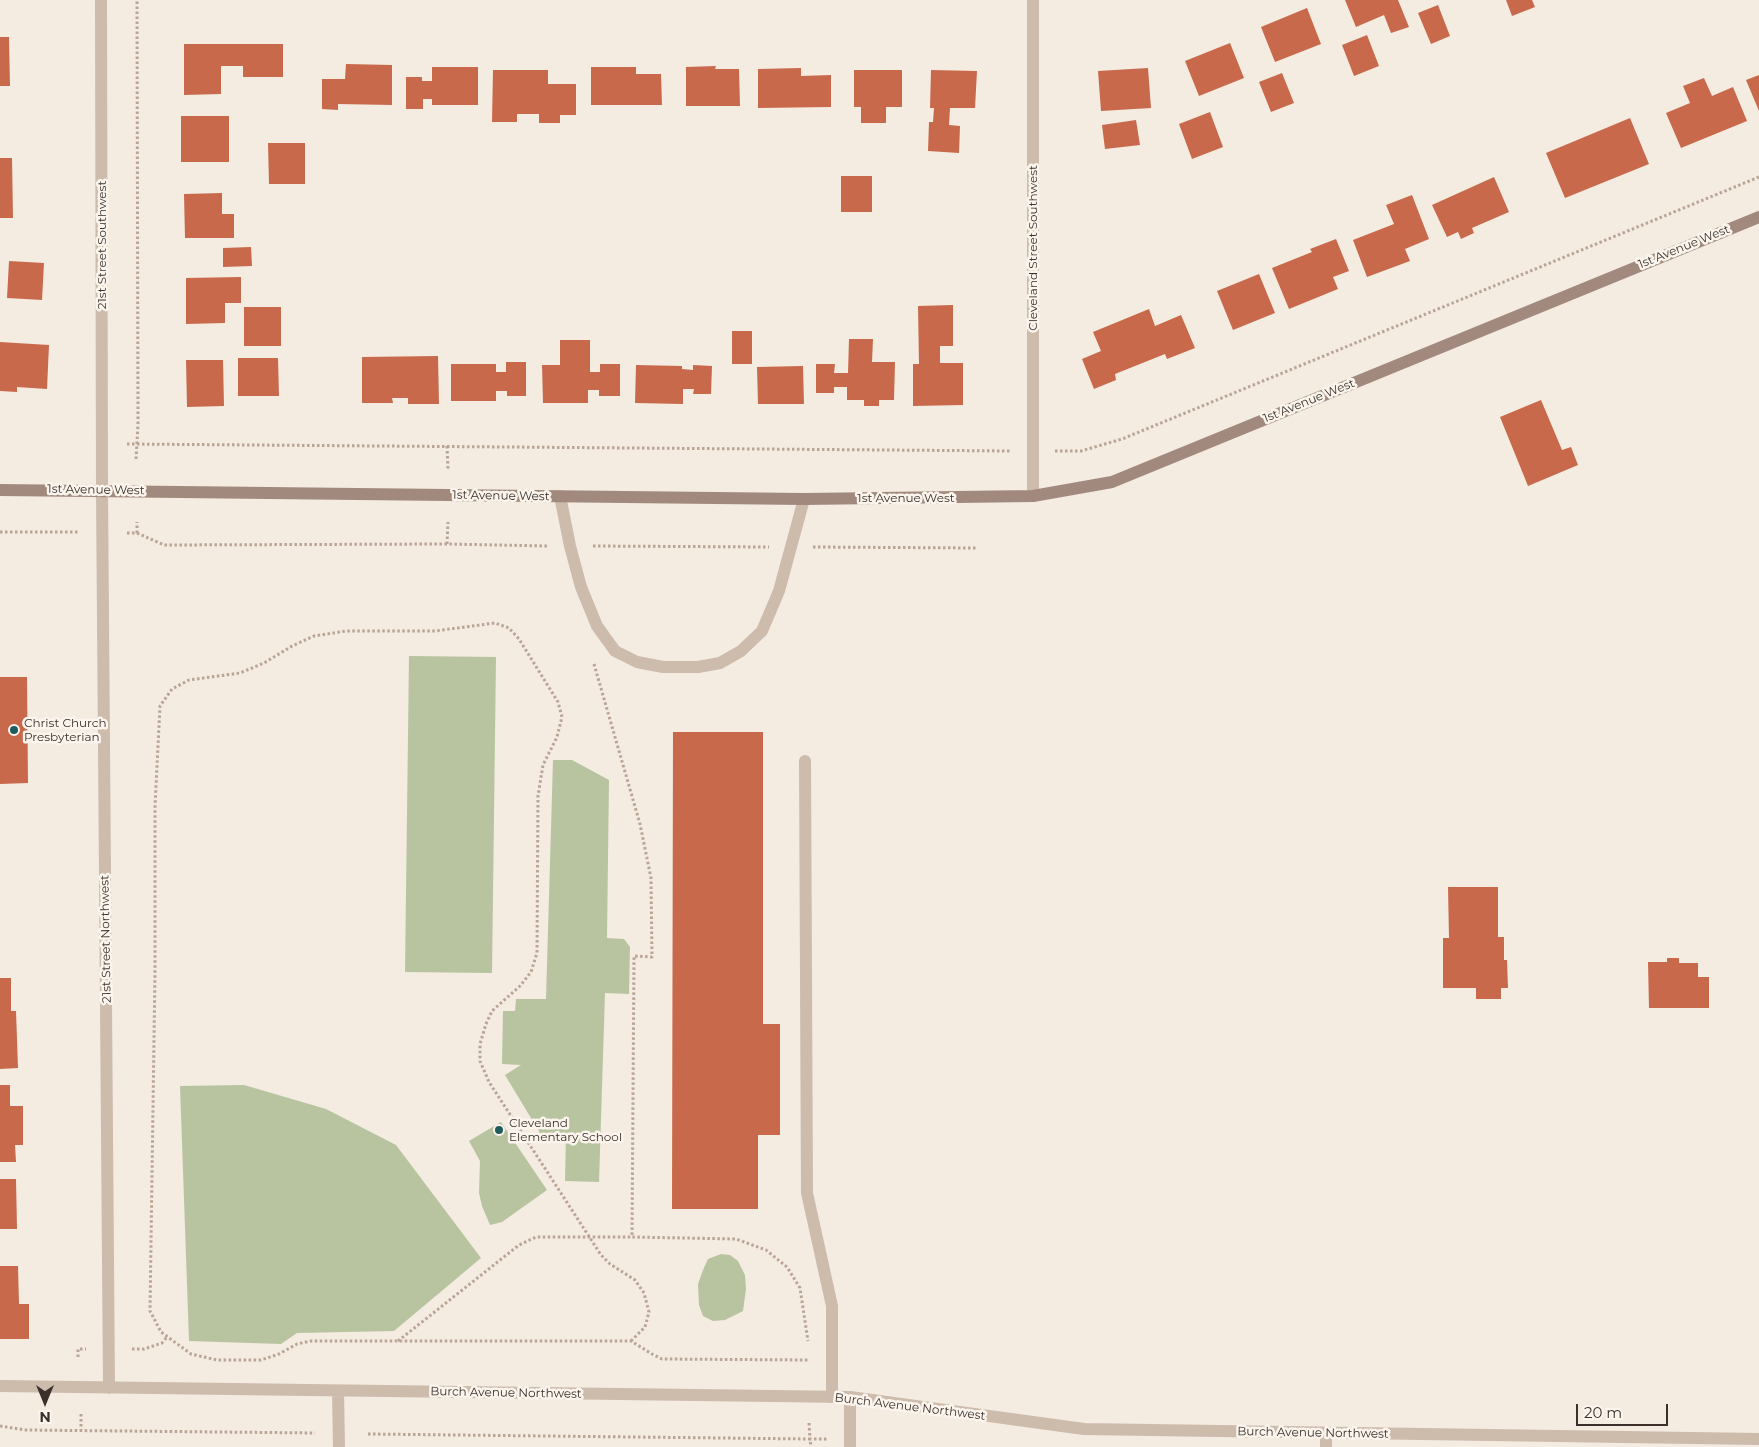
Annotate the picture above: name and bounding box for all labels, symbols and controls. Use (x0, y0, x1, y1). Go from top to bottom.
street label: Cleveland Street Southwest (1026, 165, 1040, 331)
street label: 21st Street Southwest (95, 181, 109, 309)
street label: 1st Avenue West (1636, 222, 1732, 272)
street label: 1st Avenue West (1261, 376, 1357, 426)
street label: 1st Avenue West (47, 482, 145, 498)
street label: 1st Avenue West (452, 488, 550, 504)
street label: 1st Avenue West (857, 491, 955, 505)
place label: Christ Church Presbyterian (24, 716, 107, 744)
marker: Christ Church Presbyterian (8, 724, 20, 736)
street label: 21st Street Northwest (98, 875, 114, 1003)
place label: Cleveland Elementary School (509, 1116, 622, 1144)
marker: Cleveland Elementary School (493, 1124, 505, 1136)
north arrow (20, 1377, 70, 1427)
street label: Burch Avenue Northwest (430, 1384, 582, 1402)
street label: Burch Avenue Northwest (834, 1391, 986, 1423)
scale bar (1579, 1394, 1672, 1426)
text: 20 m (1584, 1403, 1622, 1422)
text: N (39, 1408, 51, 1426)
street label: Burch Avenue Northwest (1237, 1424, 1389, 1442)

